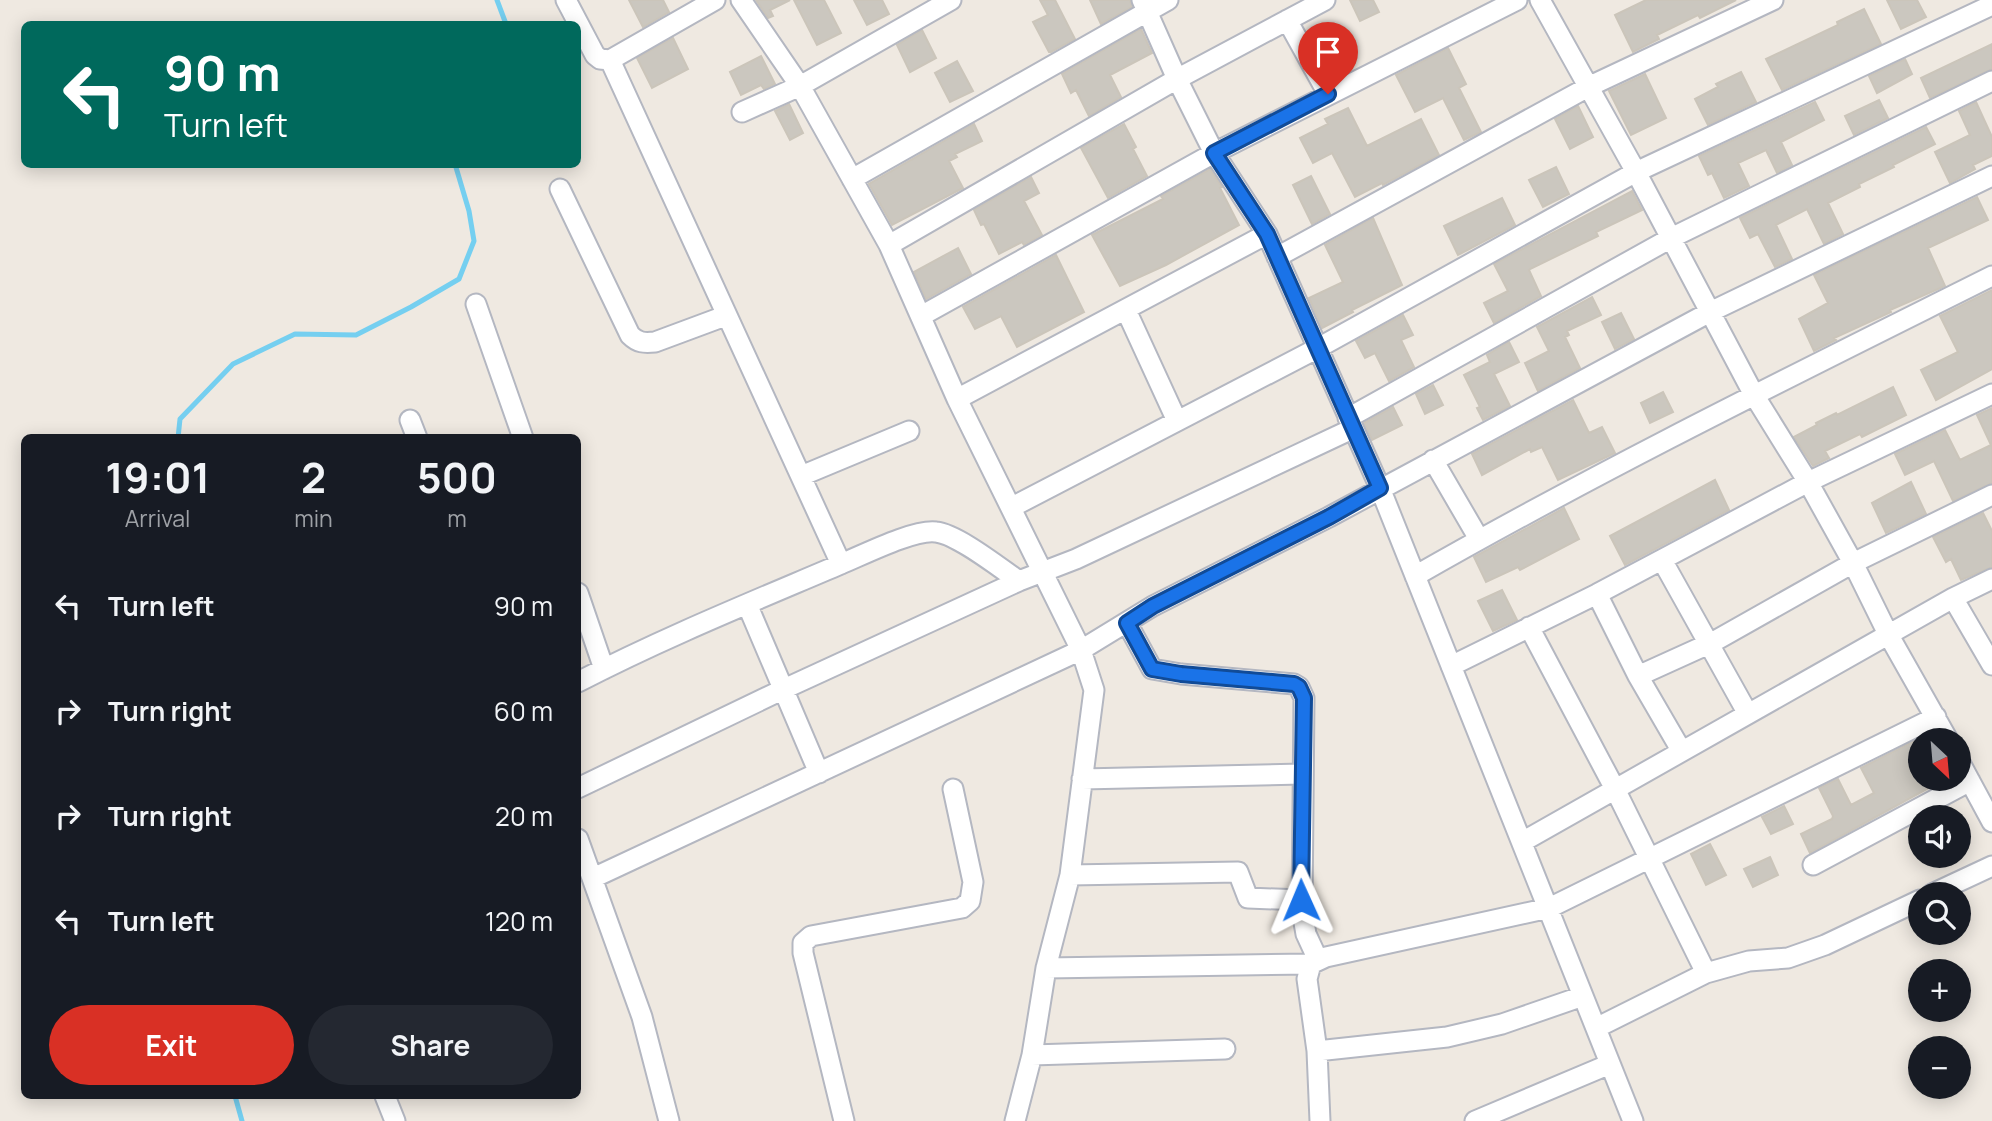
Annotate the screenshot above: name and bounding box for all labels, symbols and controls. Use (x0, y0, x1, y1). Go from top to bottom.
pin (1298, 22, 1358, 94)
icon: arrive (1309, 33, 1347, 71)
text: 90 m (164, 39, 281, 106)
icon: left (49, 49, 140, 140)
text: Turn left (164, 103, 288, 147)
text: 19:01 (105, 448, 210, 506)
text: 2 (301, 448, 326, 506)
text: 500 (417, 448, 497, 506)
text: Arrival (125, 502, 190, 534)
text: min (294, 502, 333, 534)
text: m (447, 502, 467, 534)
icon: left (49, 587, 87, 625)
text: Turn left (108, 588, 215, 624)
text: 90 m (494, 588, 553, 624)
icon: right (49, 692, 87, 730)
text: Turn right (108, 693, 232, 729)
text: 60 m (494, 693, 553, 729)
north arrow (1908, 728, 1970, 791)
map controls (1908, 728, 1971, 1099)
icon: right (49, 797, 87, 835)
text: Turn right (108, 798, 232, 834)
text: 20 m (495, 798, 553, 834)
button: sound (1908, 805, 1971, 868)
position arrow (1264, 863, 1338, 937)
button: search (1908, 882, 1971, 945)
icon: left (49, 902, 87, 940)
text: Turn left (108, 903, 215, 939)
text: 120 m (485, 903, 553, 939)
button: + (1908, 959, 1971, 1022)
button: Exit (49, 1005, 294, 1085)
button: Share (308, 1005, 553, 1085)
button: − (1908, 1036, 1971, 1099)

